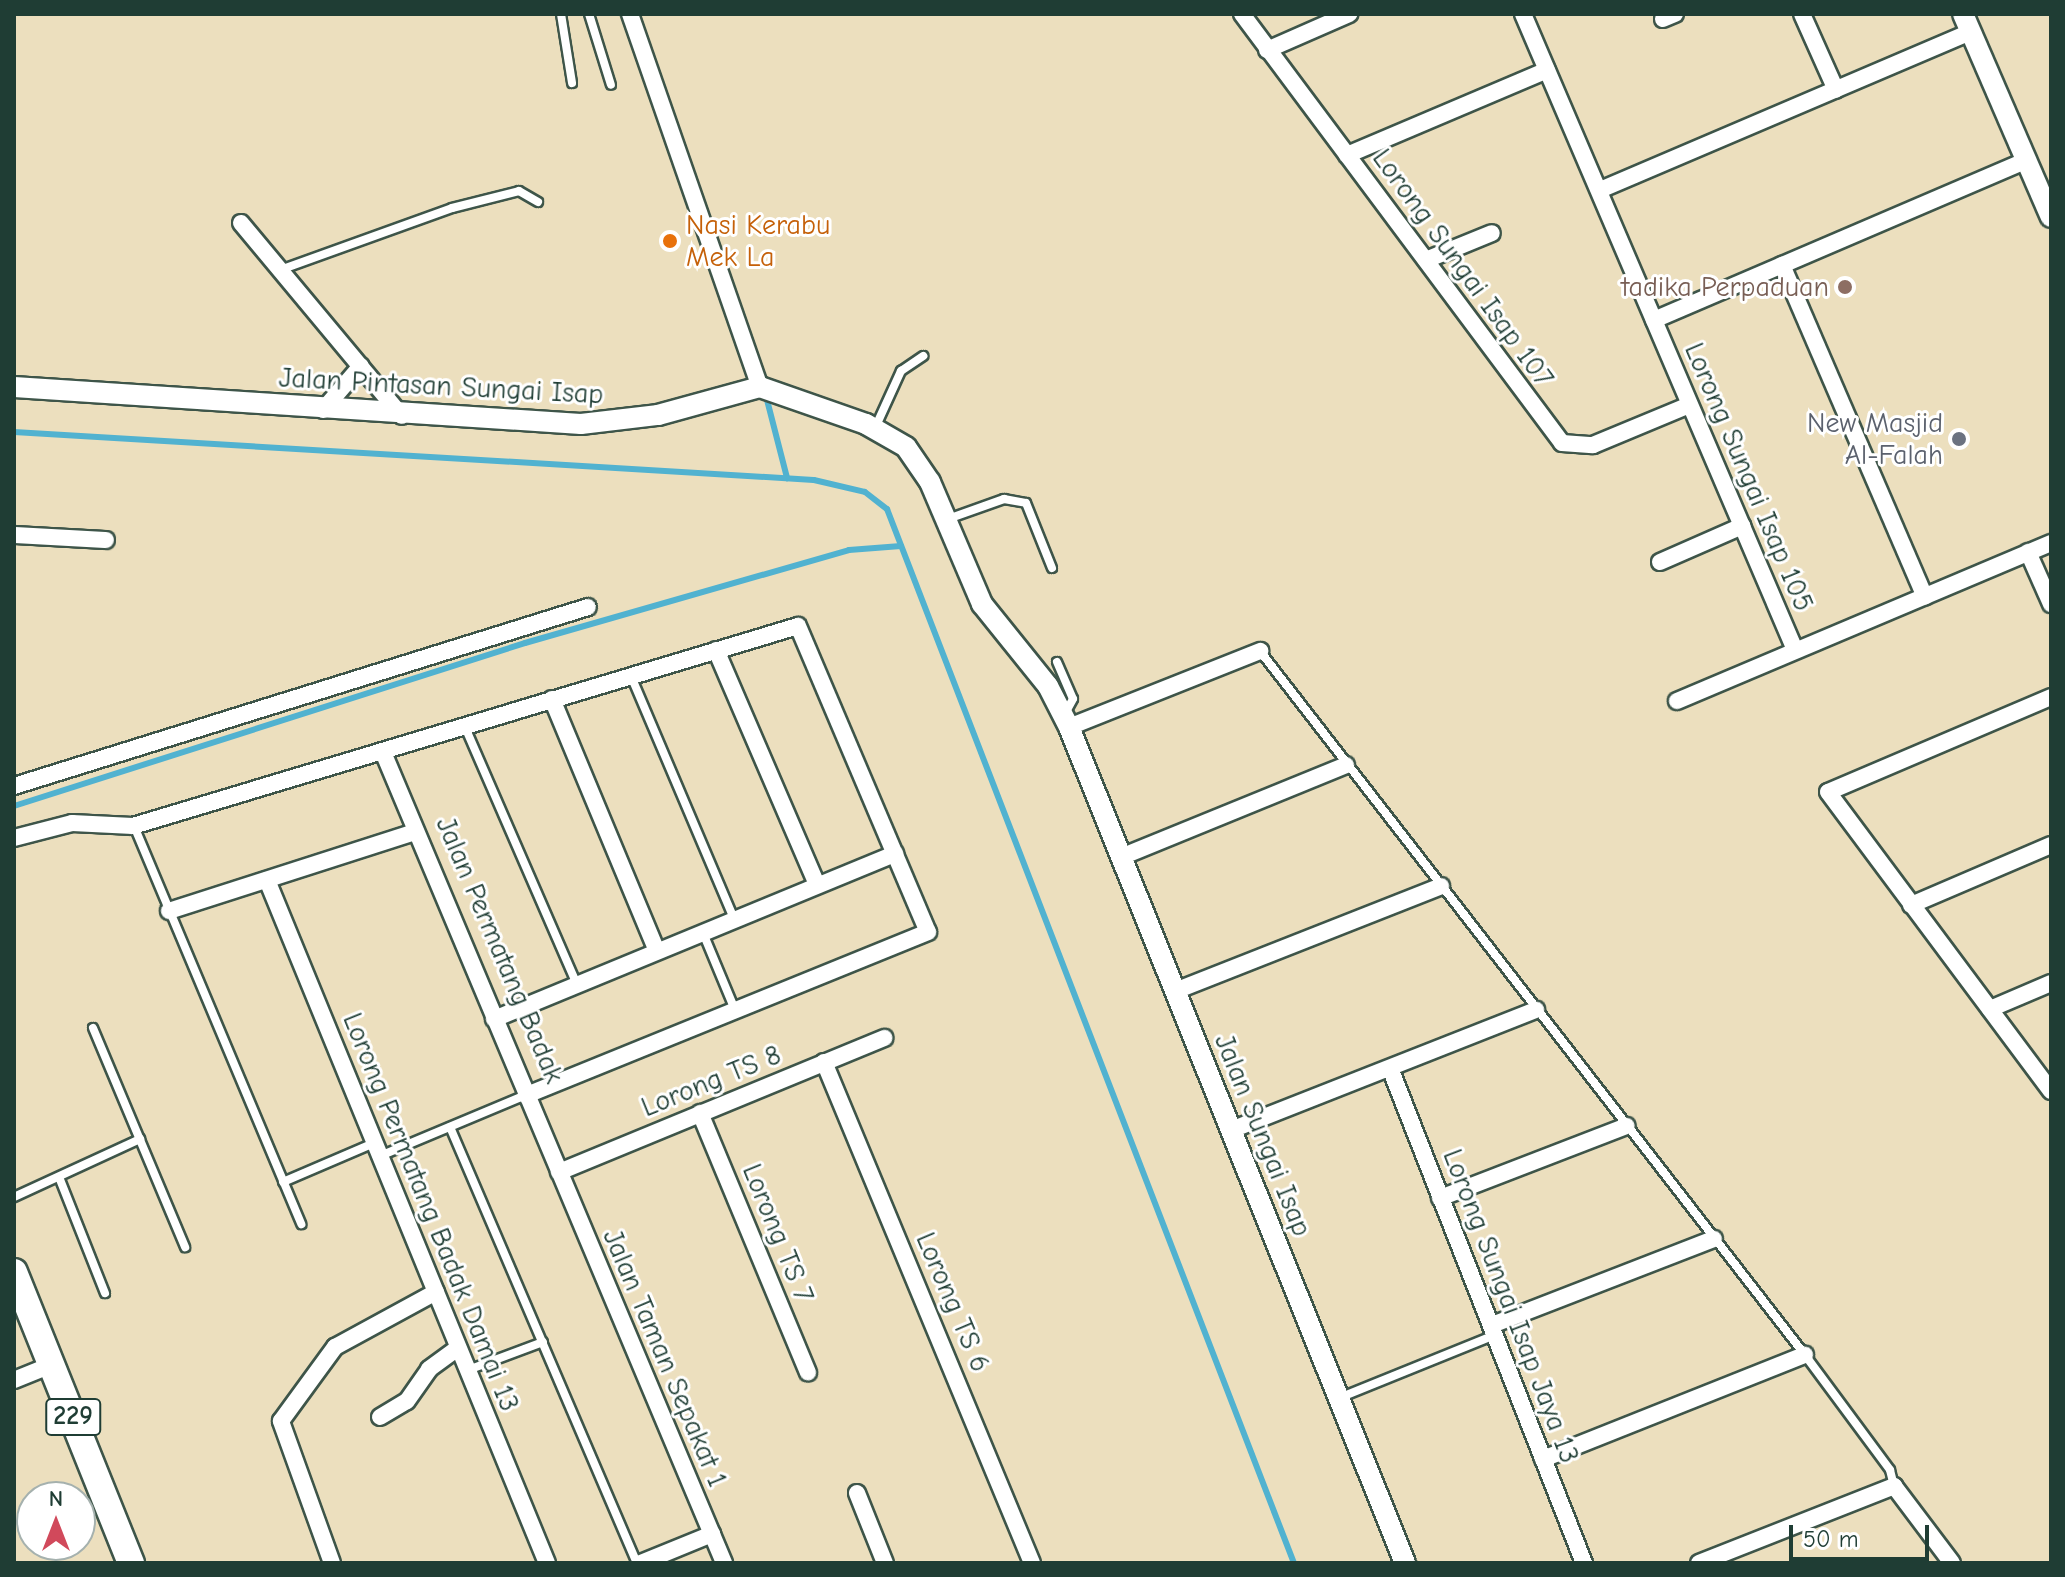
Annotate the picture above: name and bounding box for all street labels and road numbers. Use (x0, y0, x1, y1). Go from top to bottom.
street label: Lorong Sungai Isap 107 (1365, 142, 1561, 394)
street label: Lorong Sungai Isap 105 (1677, 338, 1821, 616)
street label: Jalan Pintasan Sungai Isap (278, 361, 604, 411)
street label: Jalan Permatang Badak (429, 812, 571, 1088)
street label: Lorong Permatang Badak Damai 13 (336, 1008, 526, 1416)
street label: Jalan Sungai Isap (1207, 1029, 1319, 1241)
street label: Lorong TS 8 (636, 1038, 786, 1124)
street label: Lorong Sungai Isap Jaya 13 (1436, 1144, 1586, 1468)
street label: Lorong TS 7 (735, 1159, 821, 1307)
street label: Jalan Taman Sepakat 1 (596, 1224, 734, 1492)
street label: Lorong TS 6 (909, 1227, 997, 1377)
road number: 229 (45, 1395, 101, 1439)

